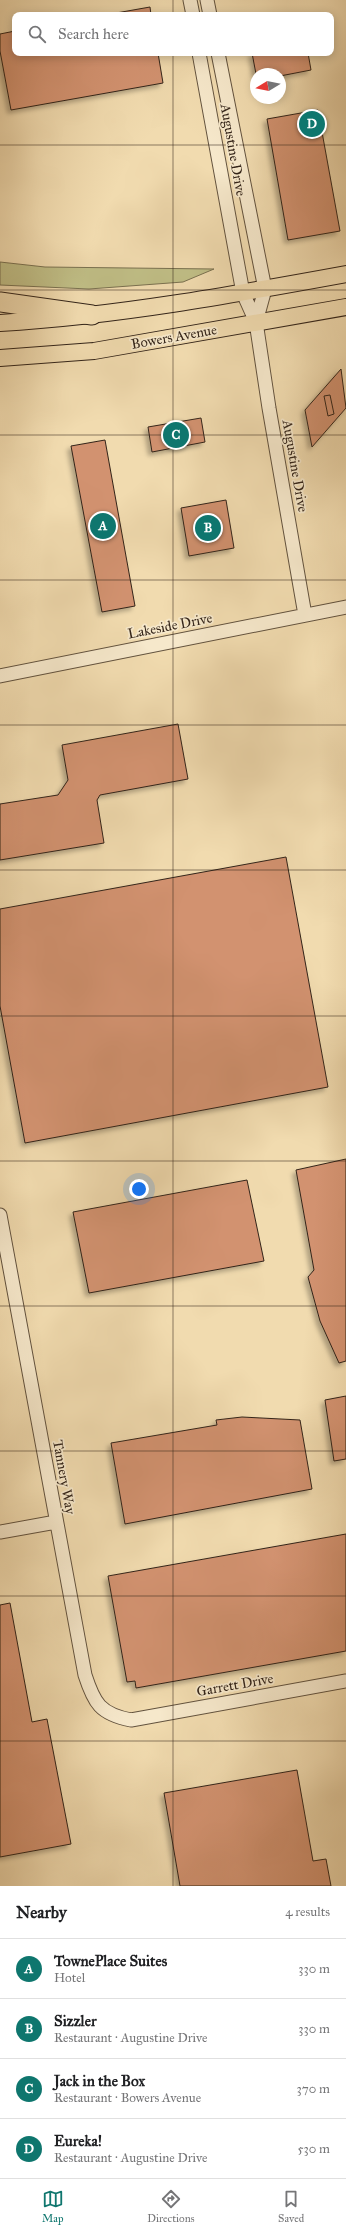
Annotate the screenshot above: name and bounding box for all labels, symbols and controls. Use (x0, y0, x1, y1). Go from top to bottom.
search box (12, 12, 334, 56)
icon: search (26, 23, 48, 45)
text: Search here (58, 25, 129, 43)
north arrow (250, 68, 286, 104)
street label: Augustine Drive (216, 101, 250, 198)
pin: D (299, 109, 325, 139)
street label: Bowers Avenue (130, 321, 218, 353)
street label: Augustine Drive (278, 417, 312, 514)
pin: C (163, 420, 189, 450)
pin: A (90, 511, 116, 541)
pin: B (195, 513, 221, 543)
street label: Lakeside Drive (126, 609, 214, 643)
your location (129, 1179, 149, 1199)
street label: Tannery Way (49, 1438, 79, 1516)
street label: Garrett Drive (195, 1670, 275, 1700)
text: Nearby (16, 1902, 67, 1923)
text: 4 results (285, 1904, 330, 1920)
text: TownePlace Suites (54, 1952, 167, 1970)
text: A (25, 1961, 33, 1977)
text: 330 m (298, 1961, 330, 1977)
text: Hotel (54, 1970, 85, 1986)
text: Sizzler (54, 2012, 97, 2030)
text: B (25, 2021, 33, 2037)
text: 330 m (298, 2021, 330, 2037)
text: Restaurant · Augustine Drive (54, 2030, 208, 2046)
text: Jack in the Box (54, 2072, 145, 2090)
text: C (25, 2081, 33, 2097)
text: 370 m (297, 2081, 330, 2097)
text: Restaurant · Bowers Avenue (54, 2090, 201, 2106)
text: Eureka! (54, 2132, 102, 2150)
text: D (24, 2141, 34, 2157)
text: 530 m (297, 2141, 330, 2157)
text: Restaurant · Augustine Drive (54, 2150, 208, 2166)
tab: Map (42, 2188, 64, 2225)
tab: Directions (147, 2188, 195, 2225)
tab: Saved (278, 2188, 304, 2225)

